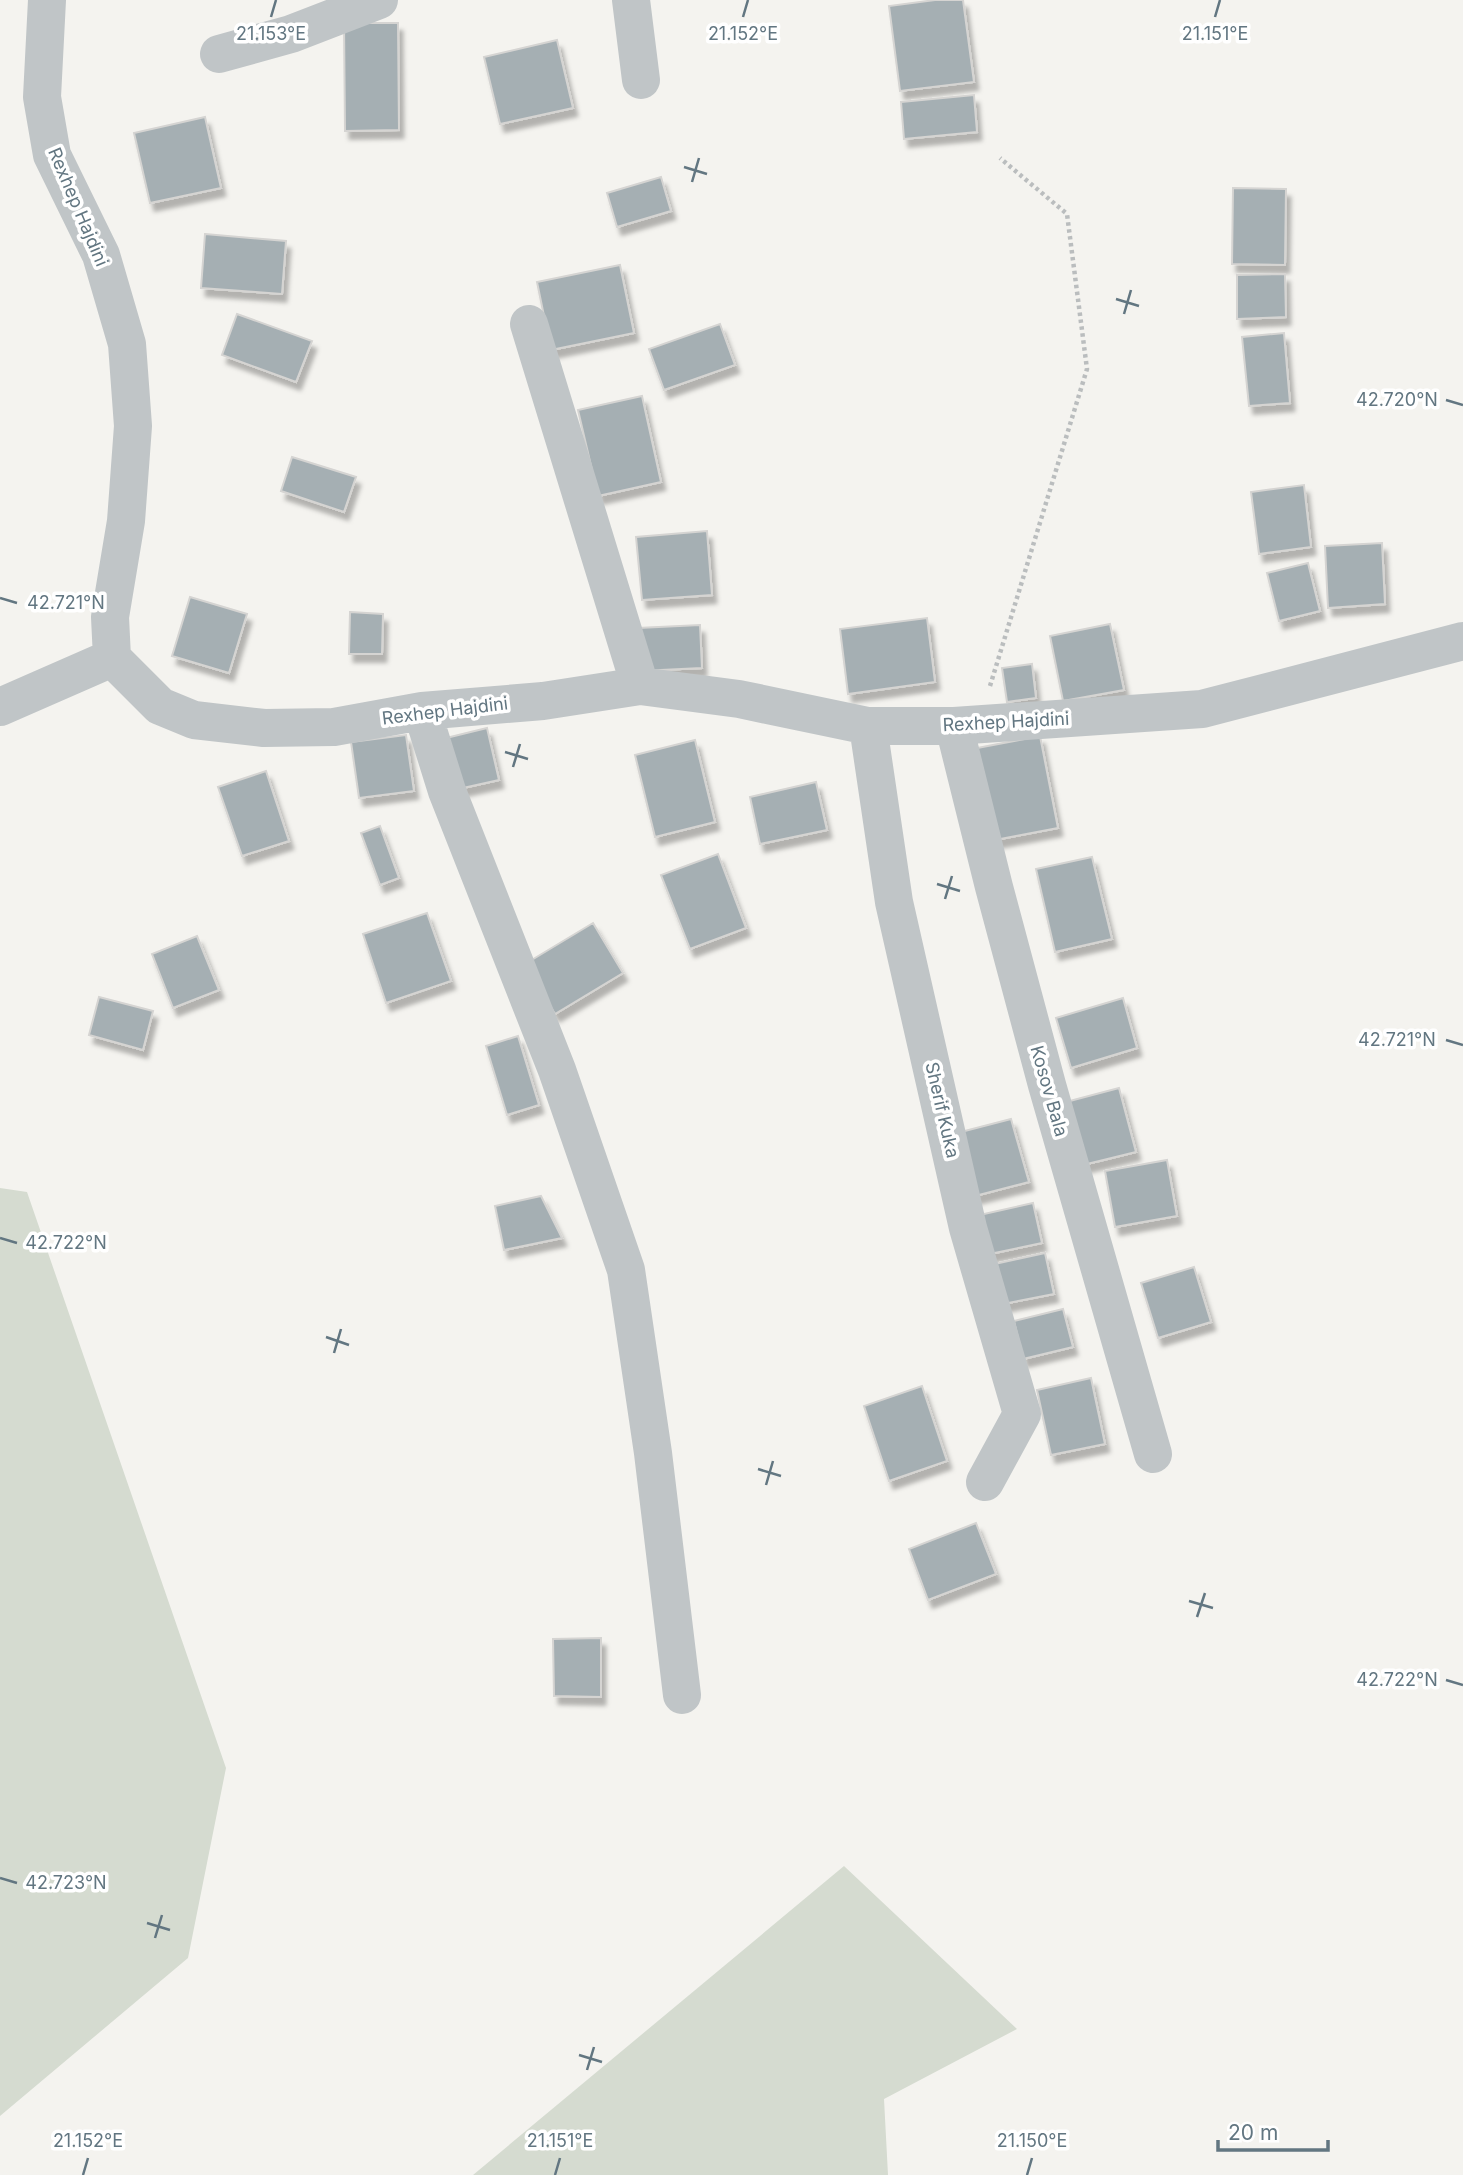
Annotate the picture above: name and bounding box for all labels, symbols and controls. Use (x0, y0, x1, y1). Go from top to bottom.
text: 21.153°E (236, 23, 306, 44)
text: 21.152°E (708, 23, 778, 44)
text: 21.151°E (1182, 23, 1248, 44)
street label: Rexhep Hajdini (44, 144, 113, 269)
text: 42.720°N (1356, 389, 1438, 410)
text: 42.721°N (27, 592, 105, 613)
street label: Rexhep Hajdini (381, 692, 509, 729)
street label: Rexhep Hajdini (942, 708, 1070, 735)
text: 42.721°N (1358, 1029, 1436, 1050)
street label: Kosov Bala (1026, 1043, 1072, 1139)
street label: Sherif Kuka (921, 1060, 964, 1160)
text: 42.722°N (25, 1232, 107, 1253)
text: 42.722°N (1356, 1669, 1438, 1690)
text: 42.723°N (25, 1872, 107, 1893)
scale bar (1218, 2108, 1328, 2152)
text: 20 m (1228, 2120, 1278, 2145)
text: 21.152°E (53, 2130, 123, 2151)
text: 21.151°E (527, 2130, 593, 2151)
text: 21.150°E (997, 2130, 1067, 2151)

